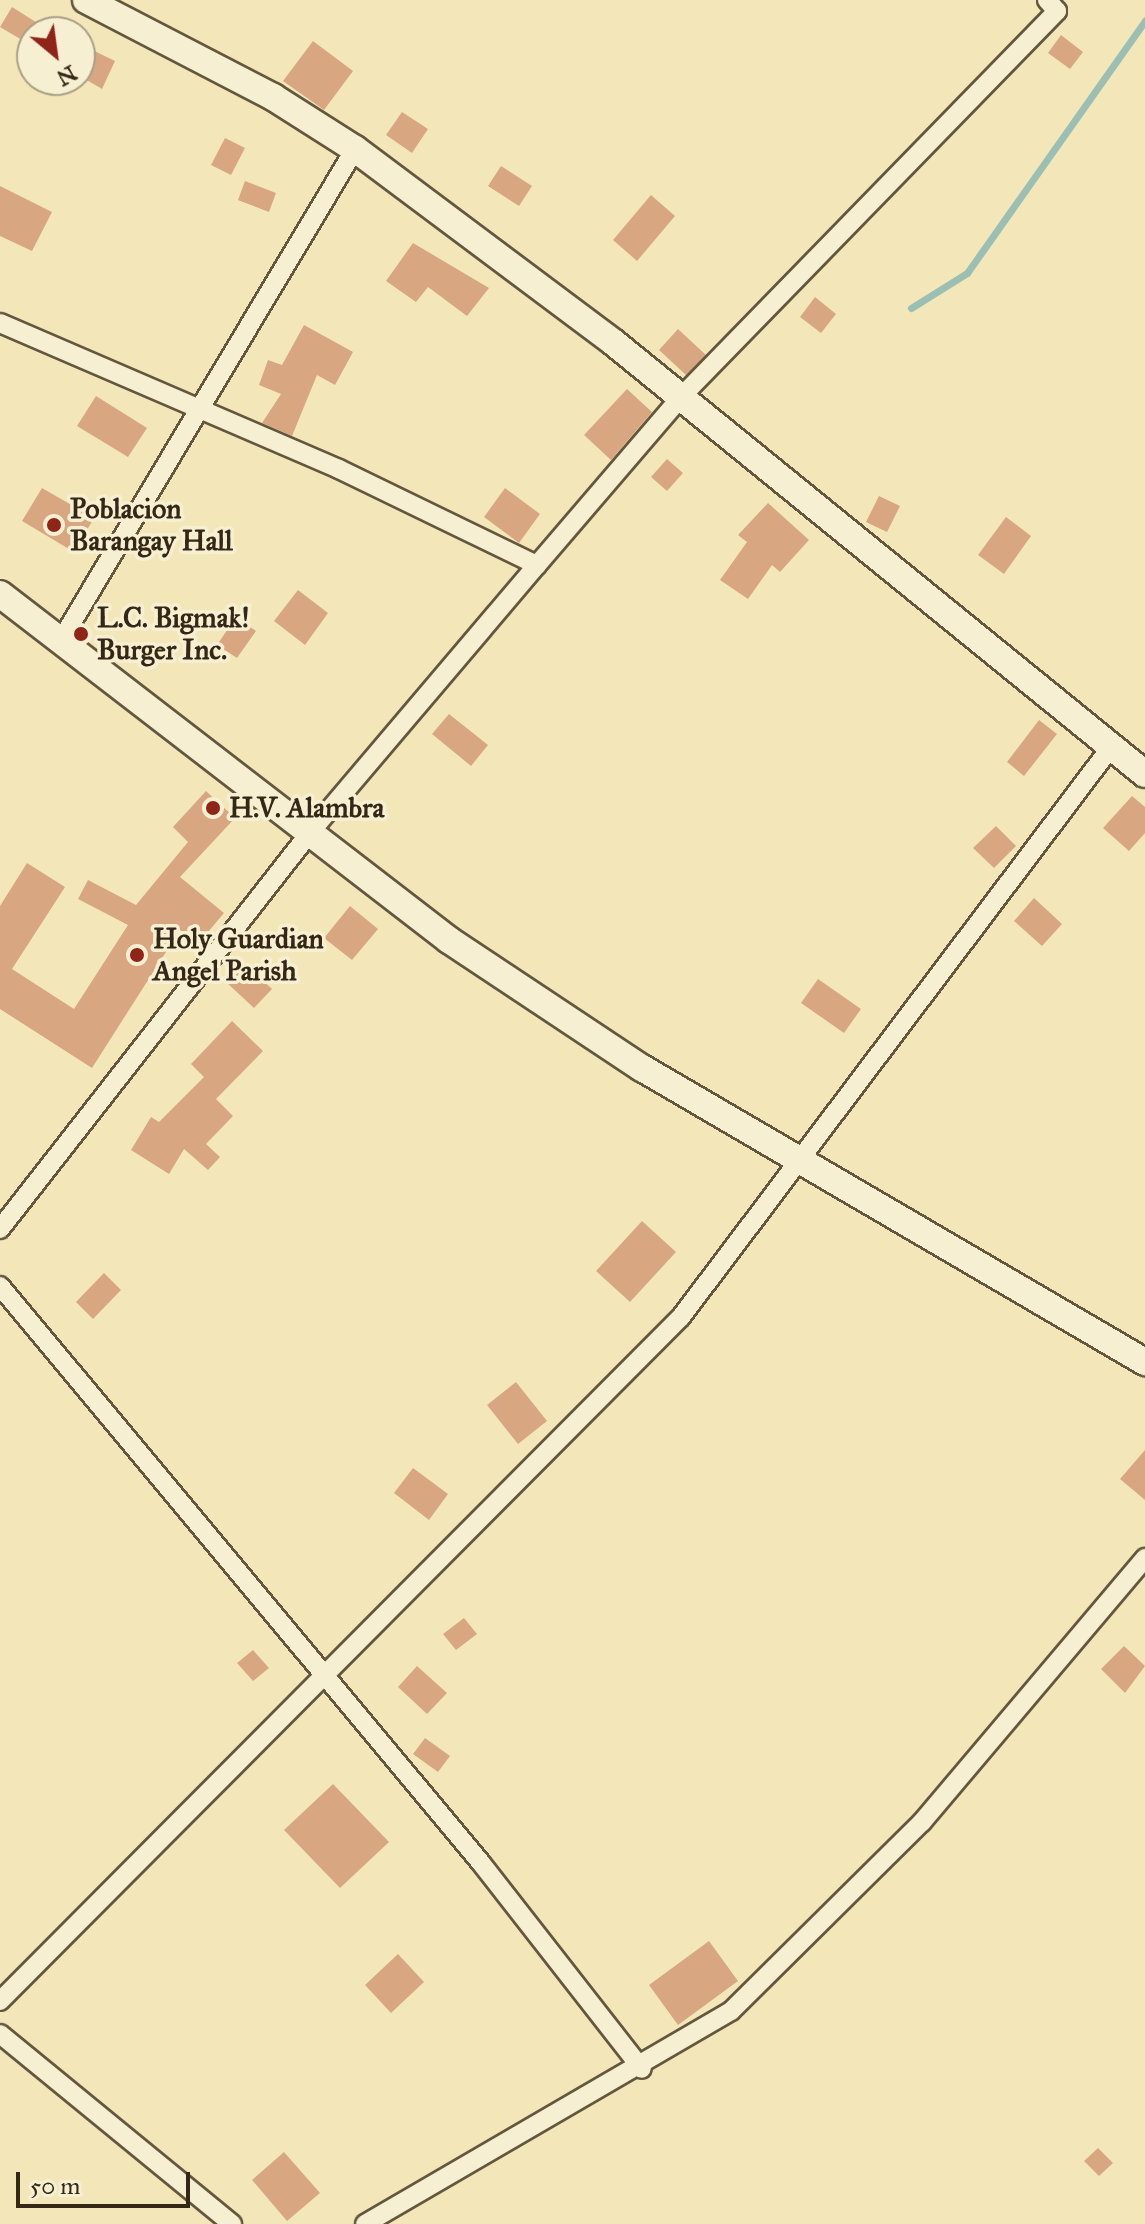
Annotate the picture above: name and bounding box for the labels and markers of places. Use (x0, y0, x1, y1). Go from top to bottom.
place label: Poblacion Barangay Hall (70, 492, 233, 558)
marker: Poblacion Barangay Hall (45, 516, 63, 534)
place label: L.C. Bigmak! Burger Inc. (97, 601, 249, 667)
marker: L.C. Bigmak! Burger Inc. (72, 625, 90, 643)
place label: H.V. Alambra (229, 791, 384, 825)
marker: H.V. Alambra (204, 799, 222, 817)
place label: Holy Guardian Angel Parish (153, 922, 324, 988)
marker: Holy Guardian Angel Parish (128, 946, 146, 964)

